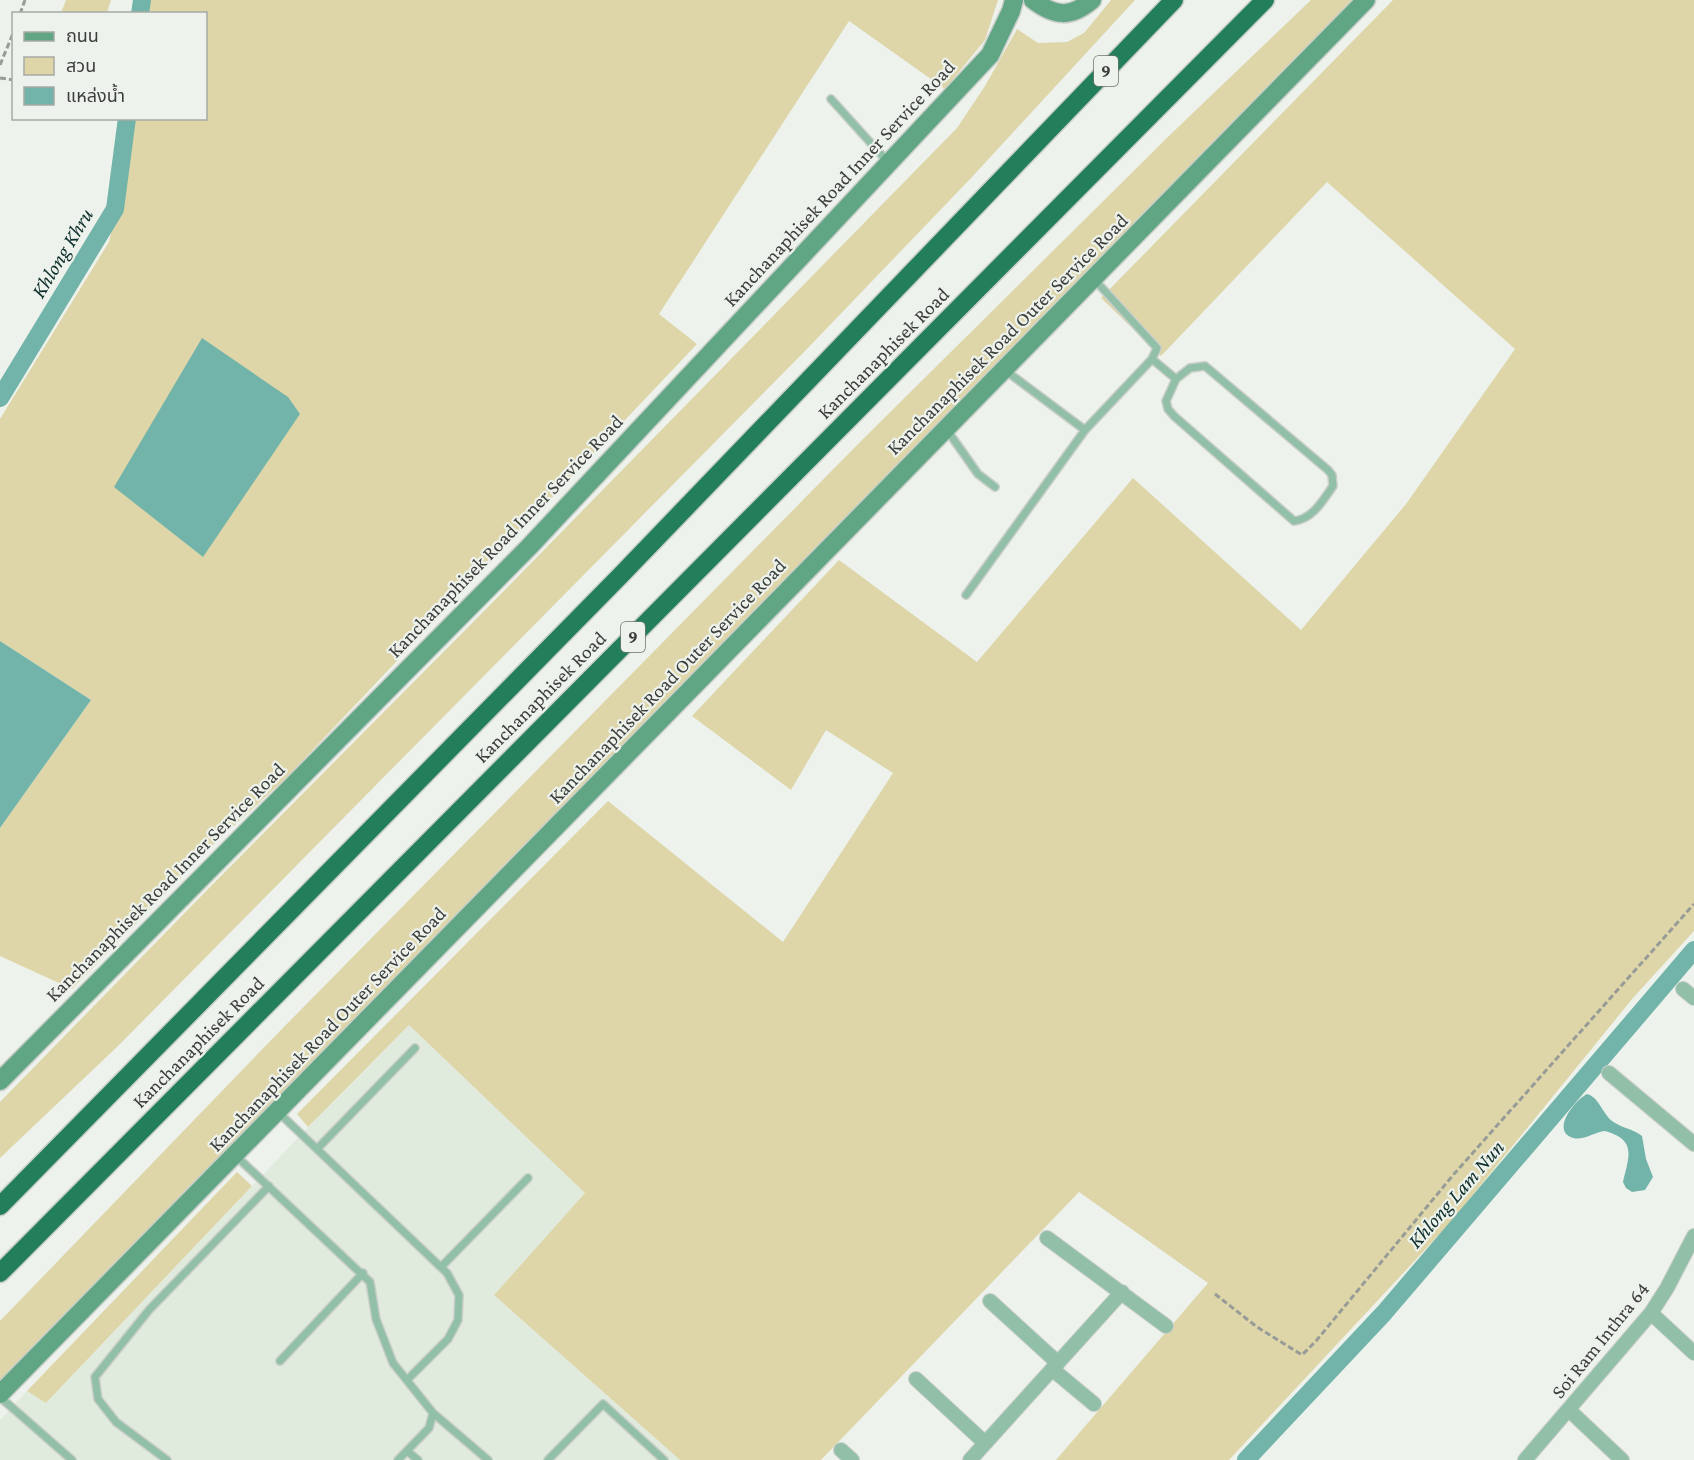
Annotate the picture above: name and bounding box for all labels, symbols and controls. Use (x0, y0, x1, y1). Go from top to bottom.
legend (12, 12, 207, 120)
text: ถนน (66, 26, 99, 46)
street label: Kanchanaphisek Road Inner Service Road (719, 55, 960, 311)
text: สวน (66, 56, 96, 76)
road number: 9 (1094, 56, 1118, 86)
text: แหล่งน้ำ (66, 83, 125, 106)
water label: Khlong Khru (26, 204, 98, 302)
street label: Kanchanaphisek Road Outer Service Road (881, 208, 1133, 460)
street label: Kanchanaphisek Road (812, 282, 954, 424)
street label: Kanchanaphisek Road Inner Service Road (383, 410, 628, 662)
street label: Kanchanaphisek Road Outer Service Road (544, 554, 791, 809)
road number: 9 (621, 622, 645, 652)
street label: Kanchanaphisek Road (470, 627, 611, 768)
street label: Kanchanaphisek Road Inner Service Road (41, 758, 290, 1007)
street label: Kanchanaphisek Road Outer Service Road (204, 902, 451, 1157)
street label: Kanchanaphisek Road (128, 972, 269, 1113)
water label: Khlong Lam Nun (1403, 1135, 1509, 1253)
street label: Soi Ram Inthra 64 (1547, 1278, 1653, 1402)

